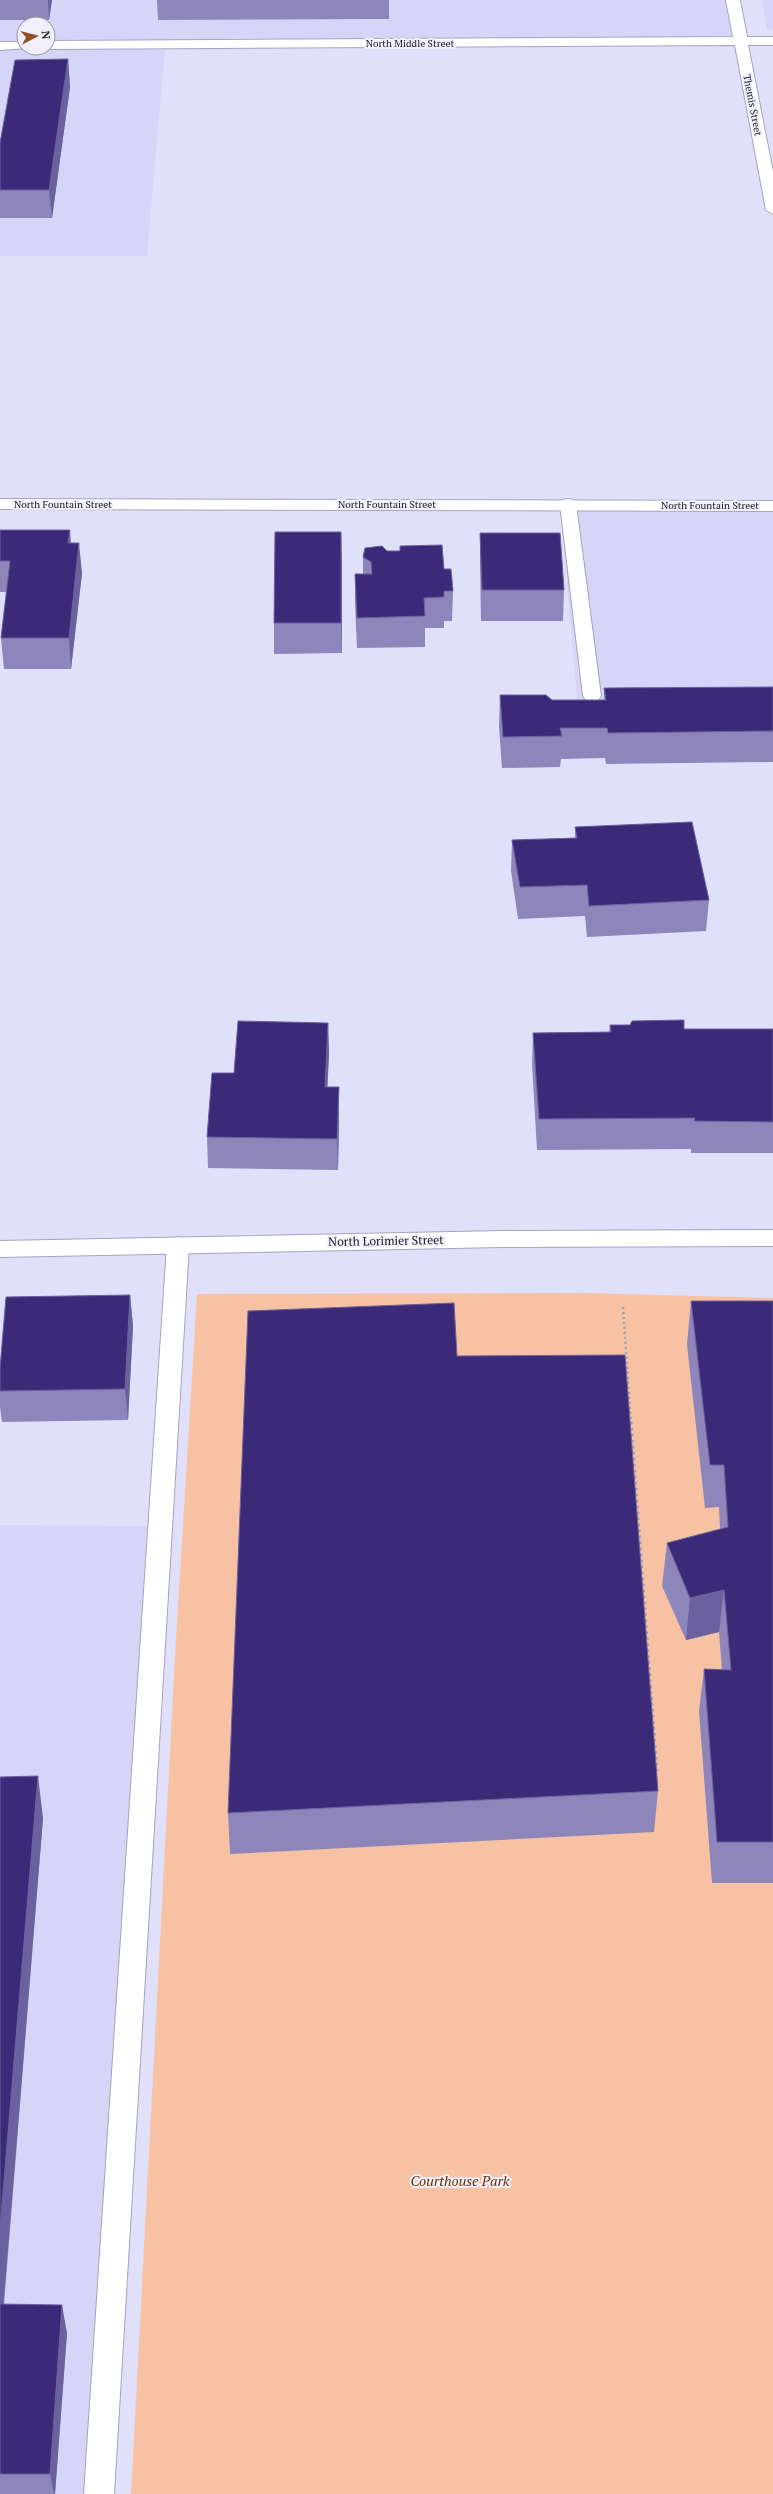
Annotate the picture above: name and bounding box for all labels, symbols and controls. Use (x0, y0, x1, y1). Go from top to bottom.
north arrow (16, 16, 56, 56)
text: N (38, 30, 53, 40)
street label: North Middle Street (366, 37, 455, 50)
street label: Themis Street (740, 73, 765, 137)
street label: North Fountain Street (14, 498, 112, 511)
street label: North Fountain Street (338, 498, 436, 511)
street label: North Fountain Street (661, 499, 759, 512)
street label: North Lorimier Street (328, 1232, 444, 1249)
park label: Courthouse Park (410, 2171, 510, 2190)

